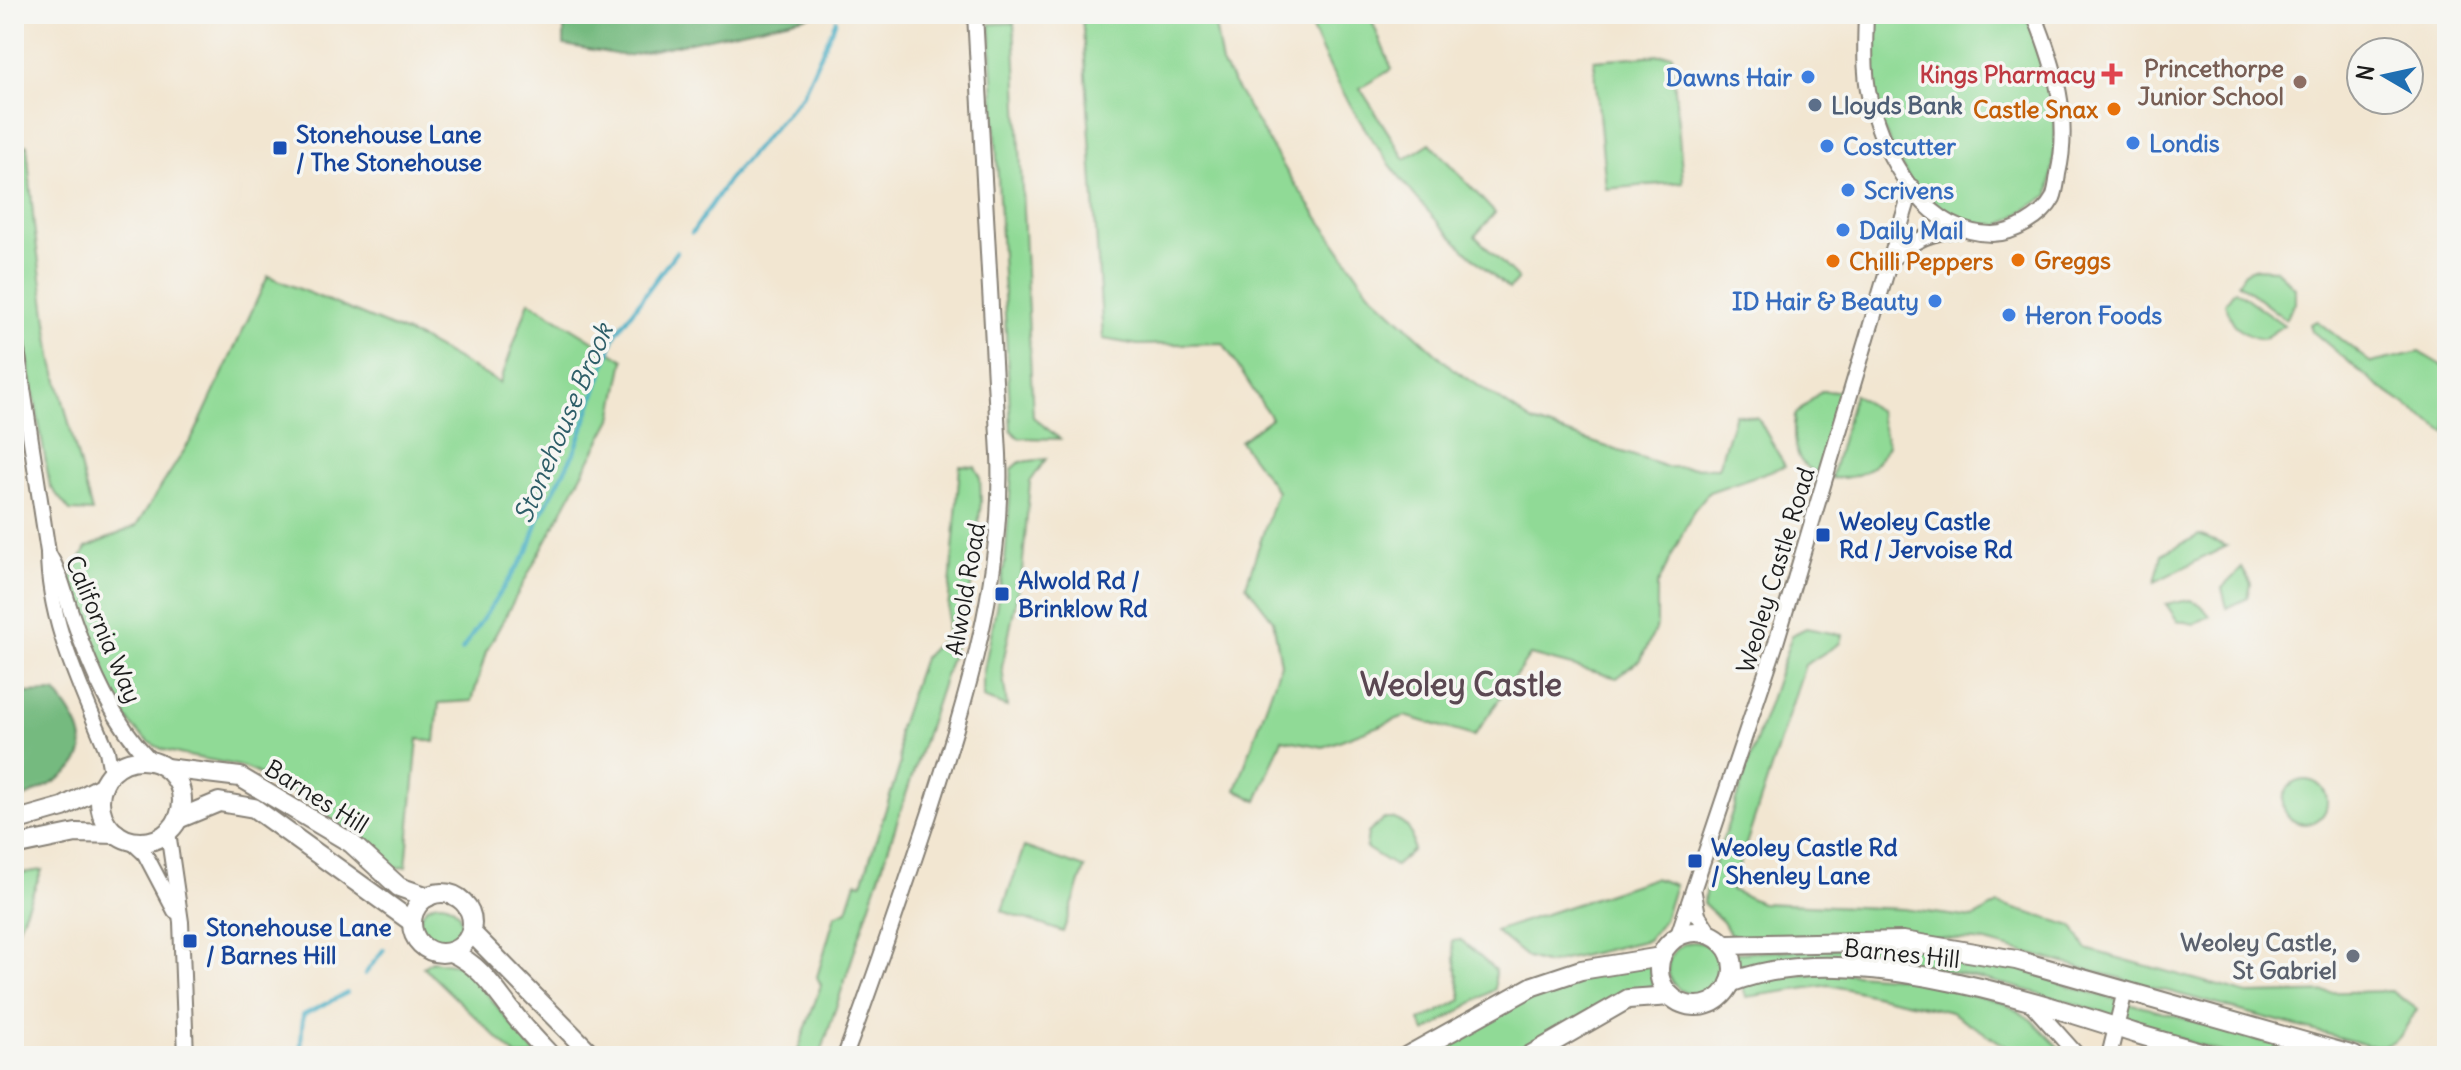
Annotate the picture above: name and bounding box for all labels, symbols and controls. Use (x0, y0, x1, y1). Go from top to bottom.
north arrow (2345, 36, 2425, 116)
place label: Princethorpe Junior School (2138, 53, 2284, 111)
place label: Kings Pharmacy (1920, 59, 2096, 89)
place label: Dawns Hair (1666, 62, 1792, 92)
text: N (2350, 63, 2380, 83)
marker: Kings Pharmacy (2103, 65, 2121, 83)
marker: Dawns Hair (1799, 68, 1817, 86)
marker: Princethorpe Junior School (2291, 73, 2309, 91)
place label: Lloyds Bank (1831, 90, 1963, 120)
place label: Castle Snax (1973, 94, 2098, 124)
marker: Lloyds Bank (1806, 96, 1824, 114)
marker: Castle Snax (2105, 100, 2123, 118)
place label: Stonehouse Lane / The Stonehouse (296, 119, 482, 177)
place label: Londis (2149, 128, 2220, 158)
place label: Costcutter (1843, 131, 1956, 161)
marker: Londis (2124, 134, 2142, 152)
marker: Costcutter (1818, 137, 1836, 155)
marker: Stonehouse Lane / The Stonehouse (271, 139, 289, 157)
place label: Scrivens (1864, 175, 1954, 205)
marker: Scrivens (1839, 181, 1857, 199)
place label: Daily Mail (1859, 215, 1964, 245)
marker: Daily Mail (1834, 221, 1852, 239)
place label: Greggs (2034, 245, 2111, 275)
place label: Chilli Peppers (1849, 246, 1993, 276)
marker: Greggs (2009, 251, 2027, 269)
marker: Chilli Peppers (1824, 252, 1842, 270)
place label: ID Hair & Beauty (1732, 286, 1919, 316)
marker: ID Hair & Beauty (1926, 292, 1944, 310)
place label: Heron Foods (2025, 300, 2162, 330)
marker: Heron Foods (2000, 306, 2018, 324)
water label: Stonehouse Brook (506, 317, 621, 528)
street label: Weoley Castle Road (1729, 463, 1821, 677)
place label: Weoley Castle Rd / Jervoise Rd (1839, 506, 2013, 564)
street label: Alwold Road (939, 520, 991, 658)
marker: Weoley Castle Rd / Jervoise Rd (1814, 526, 1832, 544)
street label: California Way (59, 550, 149, 708)
place label: Alwold Rd / Brinklow Rd (1018, 565, 1148, 623)
marker: Alwold Rd / Brinklow Rd (993, 585, 1011, 603)
district label: Weoley Castle (1360, 664, 1562, 705)
street label: Barnes Hill (260, 753, 374, 839)
place label: Weoley Castle Rd / Shenley Lane (1711, 832, 1898, 890)
marker: Weoley Castle Rd / Shenley Lane (1686, 852, 1704, 870)
place label: Stonehouse Lane / Barnes Hill (206, 912, 392, 970)
place label: Weoley Castle, St Gabriel (2180, 927, 2337, 985)
marker: Stonehouse Lane / Barnes Hill (181, 932, 199, 950)
street label: Barnes Hill (1843, 932, 1961, 974)
marker: Weoley Castle, St Gabriel (2344, 947, 2362, 965)

